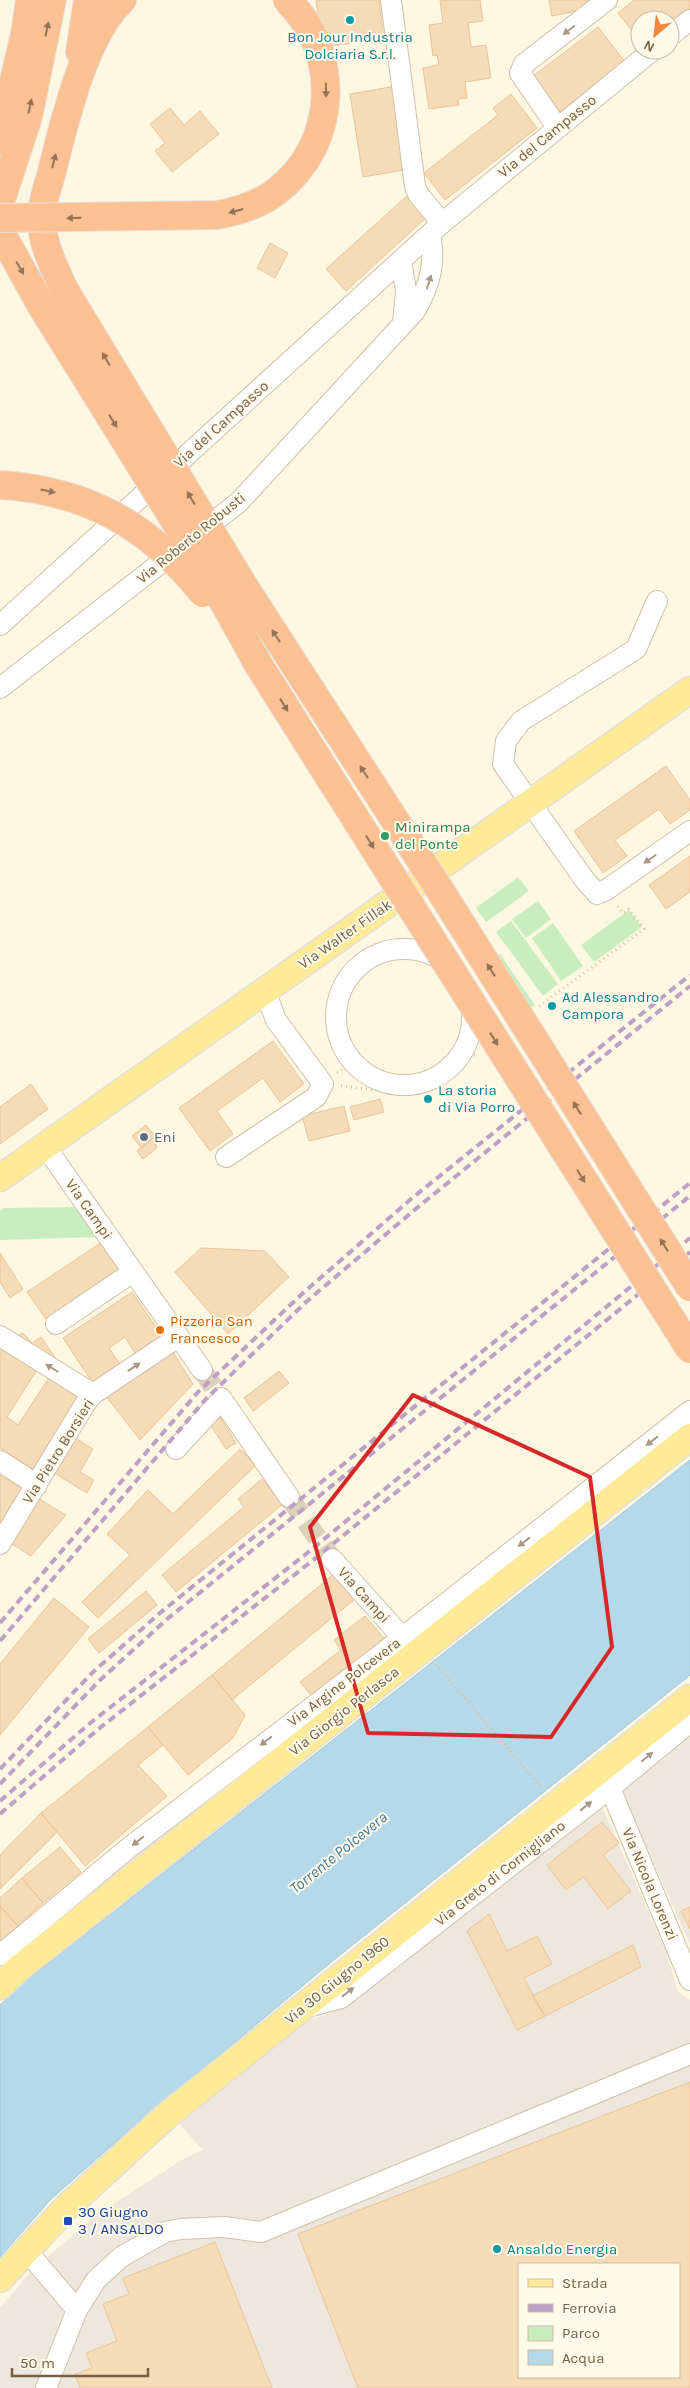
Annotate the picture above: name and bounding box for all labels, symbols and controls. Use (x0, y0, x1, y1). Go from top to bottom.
north arrow (630, 10, 680, 60)
marker: Bon Jour Industria Dolciaria S.r.l. (344, 14, 356, 26)
one-way arrow (43, 21, 51, 37)
one-way arrow (563, 24, 576, 35)
place label: Bon Jour Industria Dolciaria S.r.l. (287, 28, 413, 63)
text: N (641, 36, 658, 56)
one-way arrow (322, 82, 330, 98)
street label: Via del Campasso (494, 91, 600, 181)
one-way arrow (26, 99, 34, 114)
one-way arrow (50, 153, 58, 168)
one-way arrow (229, 207, 244, 215)
one-way arrow (66, 214, 82, 222)
one-way arrow (15, 262, 24, 275)
one-way arrow (425, 275, 433, 290)
one-way arrow (102, 352, 111, 365)
street label: Via del Campasso (170, 377, 272, 471)
one-way arrow (108, 414, 117, 428)
one-way arrow (41, 487, 57, 495)
street label: Via Roberto Robusti (133, 489, 249, 587)
one-way arrow (186, 491, 195, 504)
one-way arrow (271, 629, 281, 643)
one-way arrow (279, 698, 288, 711)
one-way arrow (359, 766, 369, 779)
place label: Minirampa del Ponte (395, 818, 470, 853)
marker: Minirampa del Ponte (379, 830, 391, 842)
one-way arrow (366, 836, 375, 849)
one-way arrow (643, 854, 657, 864)
street label: Via Walter Fillak (295, 895, 395, 973)
one-way arrow (486, 964, 495, 977)
place label: Ad Alessandro Campora (562, 988, 659, 1023)
marker: Ad Alessandro Campora (546, 1000, 558, 1012)
one-way arrow (490, 1032, 499, 1046)
place label: La storia di Via Porro (438, 1081, 515, 1116)
marker: La storia di Via Porro (422, 1093, 434, 1105)
one-way arrow (573, 1101, 582, 1115)
place label: Eni (154, 1128, 176, 1146)
marker: Eni (138, 1131, 150, 1143)
one-way arrow (576, 1170, 586, 1183)
street label: Via Campi (62, 1175, 116, 1243)
one-way arrow (659, 1239, 669, 1252)
place label: Pizzeria San Francesco (170, 1312, 253, 1347)
marker: Pizzeria San Francesco (154, 1324, 166, 1336)
one-way arrow (127, 1362, 140, 1371)
one-way arrow (45, 1363, 58, 1373)
street label: Via Pietro Borsieri (18, 1395, 98, 1507)
one-way arrow (646, 1436, 659, 1447)
one-way arrow (518, 1536, 531, 1547)
street label: Via Campi (334, 1563, 394, 1627)
street label: Via Argine Polcevera (284, 1634, 404, 1730)
street label: Via Giorgio Perlasca (285, 1662, 403, 1760)
one-way arrow (260, 1736, 273, 1747)
one-way arrow (640, 1751, 653, 1762)
one-way arrow (579, 1801, 592, 1812)
water label: Torrente Polcevera (286, 1807, 391, 1898)
street label: Via Greto di Cornigliano (431, 1816, 569, 1930)
street label: Via Nicola Lorenzi (618, 1825, 682, 1943)
one-way arrow (131, 1836, 145, 1846)
street label: Via 30 Giugno 1960 (281, 1932, 393, 2028)
one-way arrow (341, 1987, 354, 1998)
place label: 30 Giugno 3 / ANSALDO (78, 2203, 164, 2238)
marker: 30 Giugno 3 / ANSALDO (62, 2215, 74, 2227)
place label: Ansaldo Energia (507, 2240, 617, 2258)
marker: Ansaldo Energia (491, 2243, 503, 2255)
legend (518, 2263, 680, 2378)
text: Strada (562, 2274, 608, 2292)
text: Ferrovia (562, 2299, 616, 2317)
text: Parco (562, 2324, 600, 2342)
scale bar (12, 2346, 149, 2378)
text: Acqua (562, 2349, 604, 2367)
text: 50 m (20, 2354, 55, 2372)

